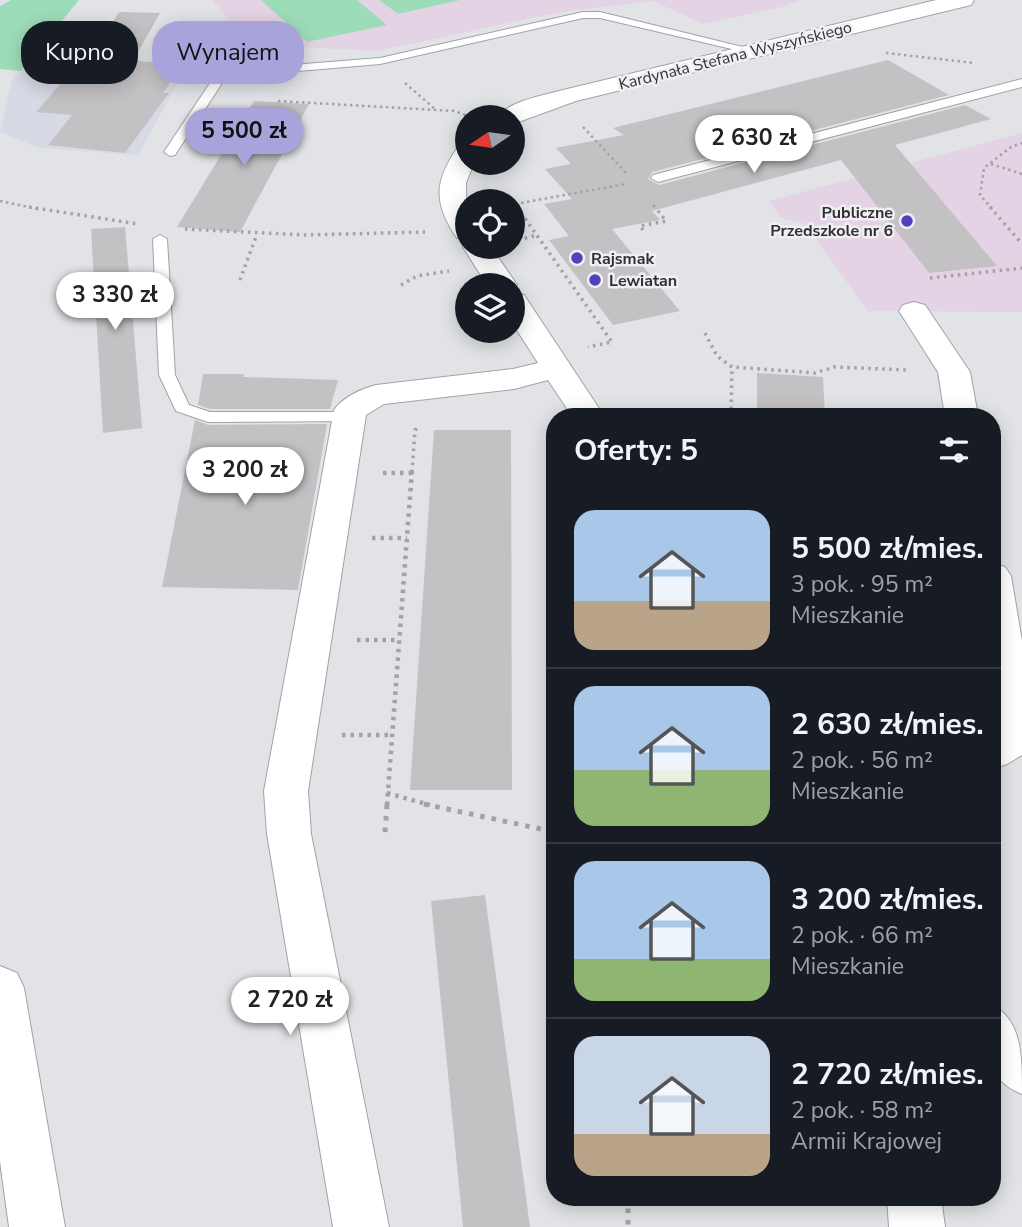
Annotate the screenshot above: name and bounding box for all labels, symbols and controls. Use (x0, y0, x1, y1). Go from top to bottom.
street label: Kardynała Stefana Wyszyńskiego (616, 16, 854, 96)
chip: Kupno (21, 21, 138, 84)
chip: Wynajem (152, 21, 304, 84)
north arrow (455, 105, 525, 175)
map controls (455, 105, 525, 343)
pin: 5 500 zł (172, 108, 316, 168)
text: 5 500 zł (201, 115, 287, 146)
pin: 2 630 zł (682, 116, 826, 175)
text: 2 630 zł (711, 122, 797, 153)
button: locate (455, 189, 525, 259)
place label: Publiczne Przedszkole nr 6 (770, 202, 893, 242)
marker: Publiczne Przedszkole nr 6 (899, 213, 915, 229)
place label: Rajsmak (591, 248, 654, 270)
marker: Rajsmak (569, 250, 585, 266)
place label: Lewiatan (609, 270, 677, 292)
pin: 3 330 zł (43, 272, 187, 332)
marker: Lewiatan (587, 272, 603, 288)
button: layers (455, 273, 525, 343)
text: 3 330 zł (72, 279, 158, 310)
text: Oferty: 5 (574, 430, 698, 471)
icon: filters (935, 431, 973, 469)
pin: 3 200 zł (173, 448, 317, 507)
text: 3 200 zł (202, 454, 288, 485)
text: 5 500 zł/mies. (791, 528, 984, 569)
icon: home (630, 538, 714, 622)
text: 3 pok. · 95 m² (791, 569, 933, 600)
text: Mieszkanie (791, 600, 904, 631)
text: 2 630 zł/mies. (791, 704, 984, 745)
icon: home (630, 714, 714, 798)
text: 2 pok. · 56 m² (791, 745, 933, 776)
text: Mieszkanie (791, 776, 904, 807)
text: 3 200 zł/mies. (791, 879, 984, 920)
icon: home (630, 889, 714, 973)
text: 2 pok. · 66 m² (791, 920, 933, 951)
text: Mieszkanie (791, 951, 904, 982)
pin: 2 720 zł (218, 978, 362, 1037)
text: 2 720 zł (247, 984, 333, 1015)
text: 2 720 zł/mies. (791, 1054, 984, 1095)
icon: home (630, 1064, 714, 1148)
text: 2 pok. · 58 m² (791, 1095, 933, 1126)
text: Armii Krajowej (791, 1126, 942, 1157)

